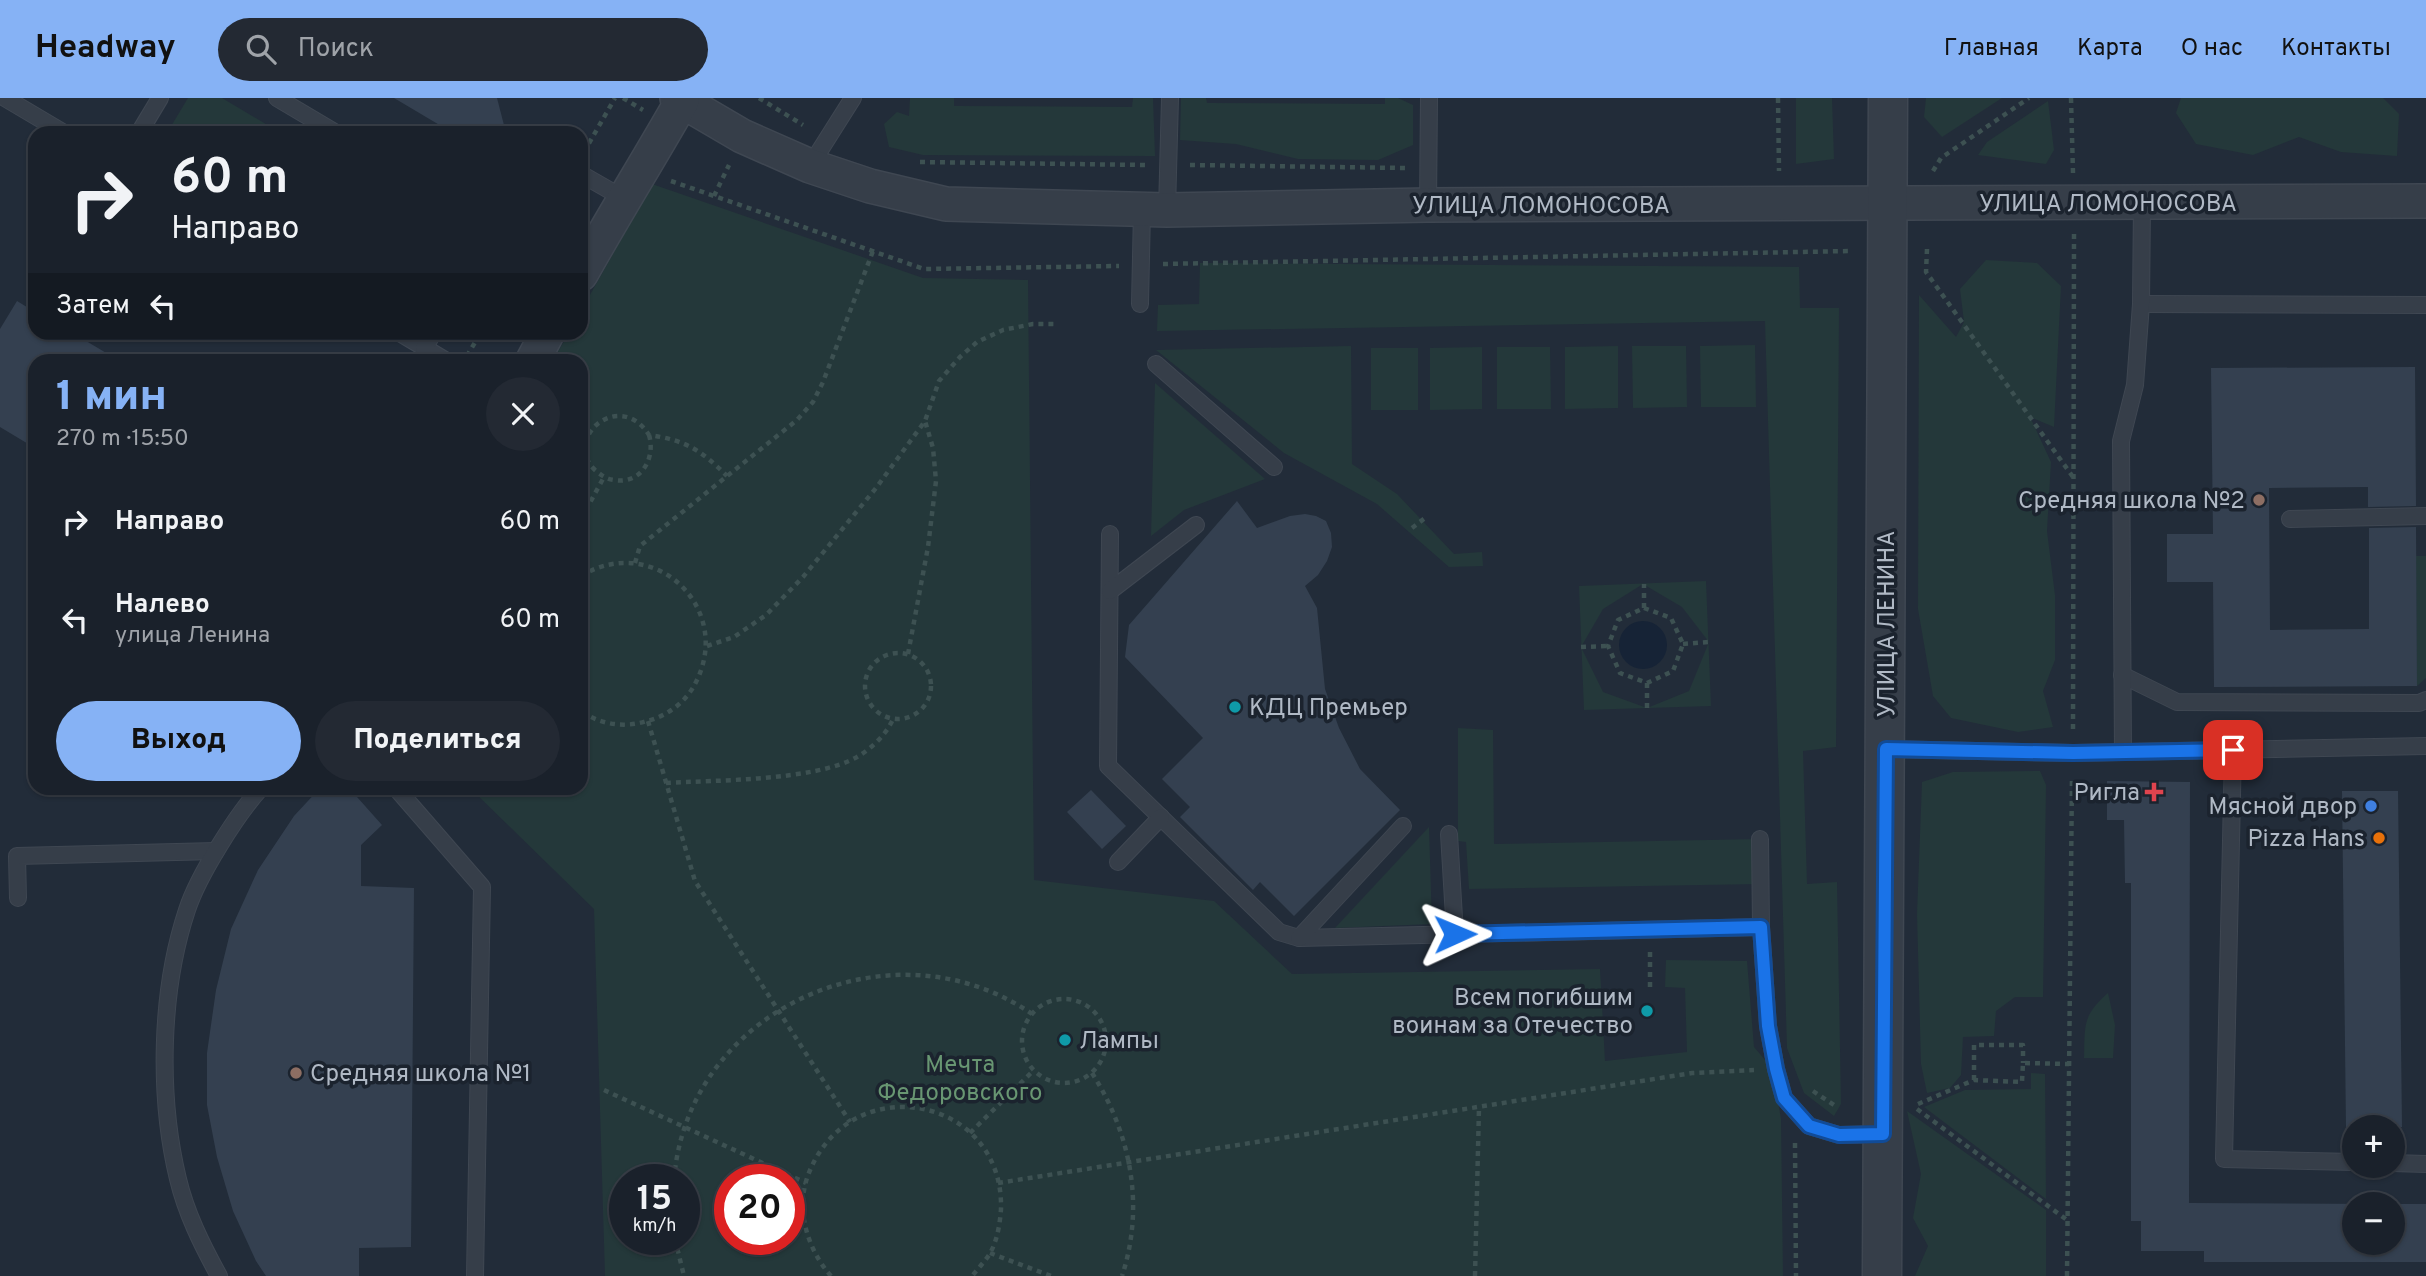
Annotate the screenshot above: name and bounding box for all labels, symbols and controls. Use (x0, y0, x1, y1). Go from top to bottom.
search box (218, 18, 708, 81)
text: Headway (35, 28, 176, 70)
icon: search (242, 30, 280, 68)
text: Поиск (298, 33, 374, 66)
text: Главная (1944, 34, 2039, 64)
text: Карта (2077, 34, 2143, 64)
text: О нас (2181, 34, 2243, 64)
text: Контакты (2281, 34, 2391, 64)
text: 60 m (171, 149, 289, 211)
icon: right (56, 154, 147, 245)
street label: УЛИЦА ЛОМОНОСОВА (1979, 190, 2237, 220)
street label: УЛИЦА ЛОМОНОСОВА (1412, 192, 1670, 222)
text: Направо (171, 210, 299, 250)
icon: left (144, 287, 182, 325)
text: Затем (56, 290, 130, 323)
text: 1 мин (56, 372, 167, 425)
button: close (486, 377, 560, 451)
text: 270 m · 15:50 (56, 425, 189, 454)
place label: Средняя школа №2 (2018, 487, 2245, 517)
marker: Средняя школа №2 (2251, 492, 2267, 508)
icon: right (56, 503, 94, 541)
text: Направо (115, 506, 224, 539)
text: 60 m (500, 506, 560, 539)
street label: УЛИЦА ЛЕНИНА (1873, 531, 1903, 717)
text: Налево (115, 589, 210, 622)
icon: left (56, 601, 94, 639)
text: 60 m (500, 604, 560, 637)
text: улица Ленина (115, 622, 270, 651)
place label: КДЦ Премьер (1249, 694, 1408, 724)
marker: КДЦ Премьер (1227, 699, 1243, 715)
button: Выход (56, 701, 301, 781)
button: Поделиться (315, 701, 560, 781)
pin (2203, 720, 2263, 780)
icon: arrive (2214, 731, 2252, 769)
place label: Ригла (2073, 779, 2140, 809)
marker: Ригла (2146, 784, 2162, 800)
place label: Мясной двор (2208, 793, 2357, 823)
marker: Мясной двор (2363, 798, 2379, 814)
place label: Pizza Hans (2247, 825, 2365, 855)
marker: Pizza Hans (2371, 830, 2387, 846)
position arrow (1418, 897, 1492, 971)
place label: Всем погибшим воинам за Отечество (1392, 984, 1633, 1042)
marker: Всем погибшим воинам за Отечество (1639, 1003, 1655, 1019)
place label: Лампы (1079, 1027, 1159, 1057)
marker: Лампы (1057, 1032, 1073, 1048)
park label: Мечта Федоровского (878, 1051, 1042, 1109)
place label: Средняя школа №1 (310, 1060, 531, 1090)
marker: Средняя школа №1 (288, 1065, 304, 1081)
map controls (2342, 1115, 2405, 1255)
button: + (2342, 1115, 2405, 1178)
speed limit sign: 20 (714, 1164, 805, 1255)
text: 15 (637, 1178, 672, 1222)
button: − (2342, 1192, 2405, 1255)
text: km/h (633, 1215, 676, 1238)

